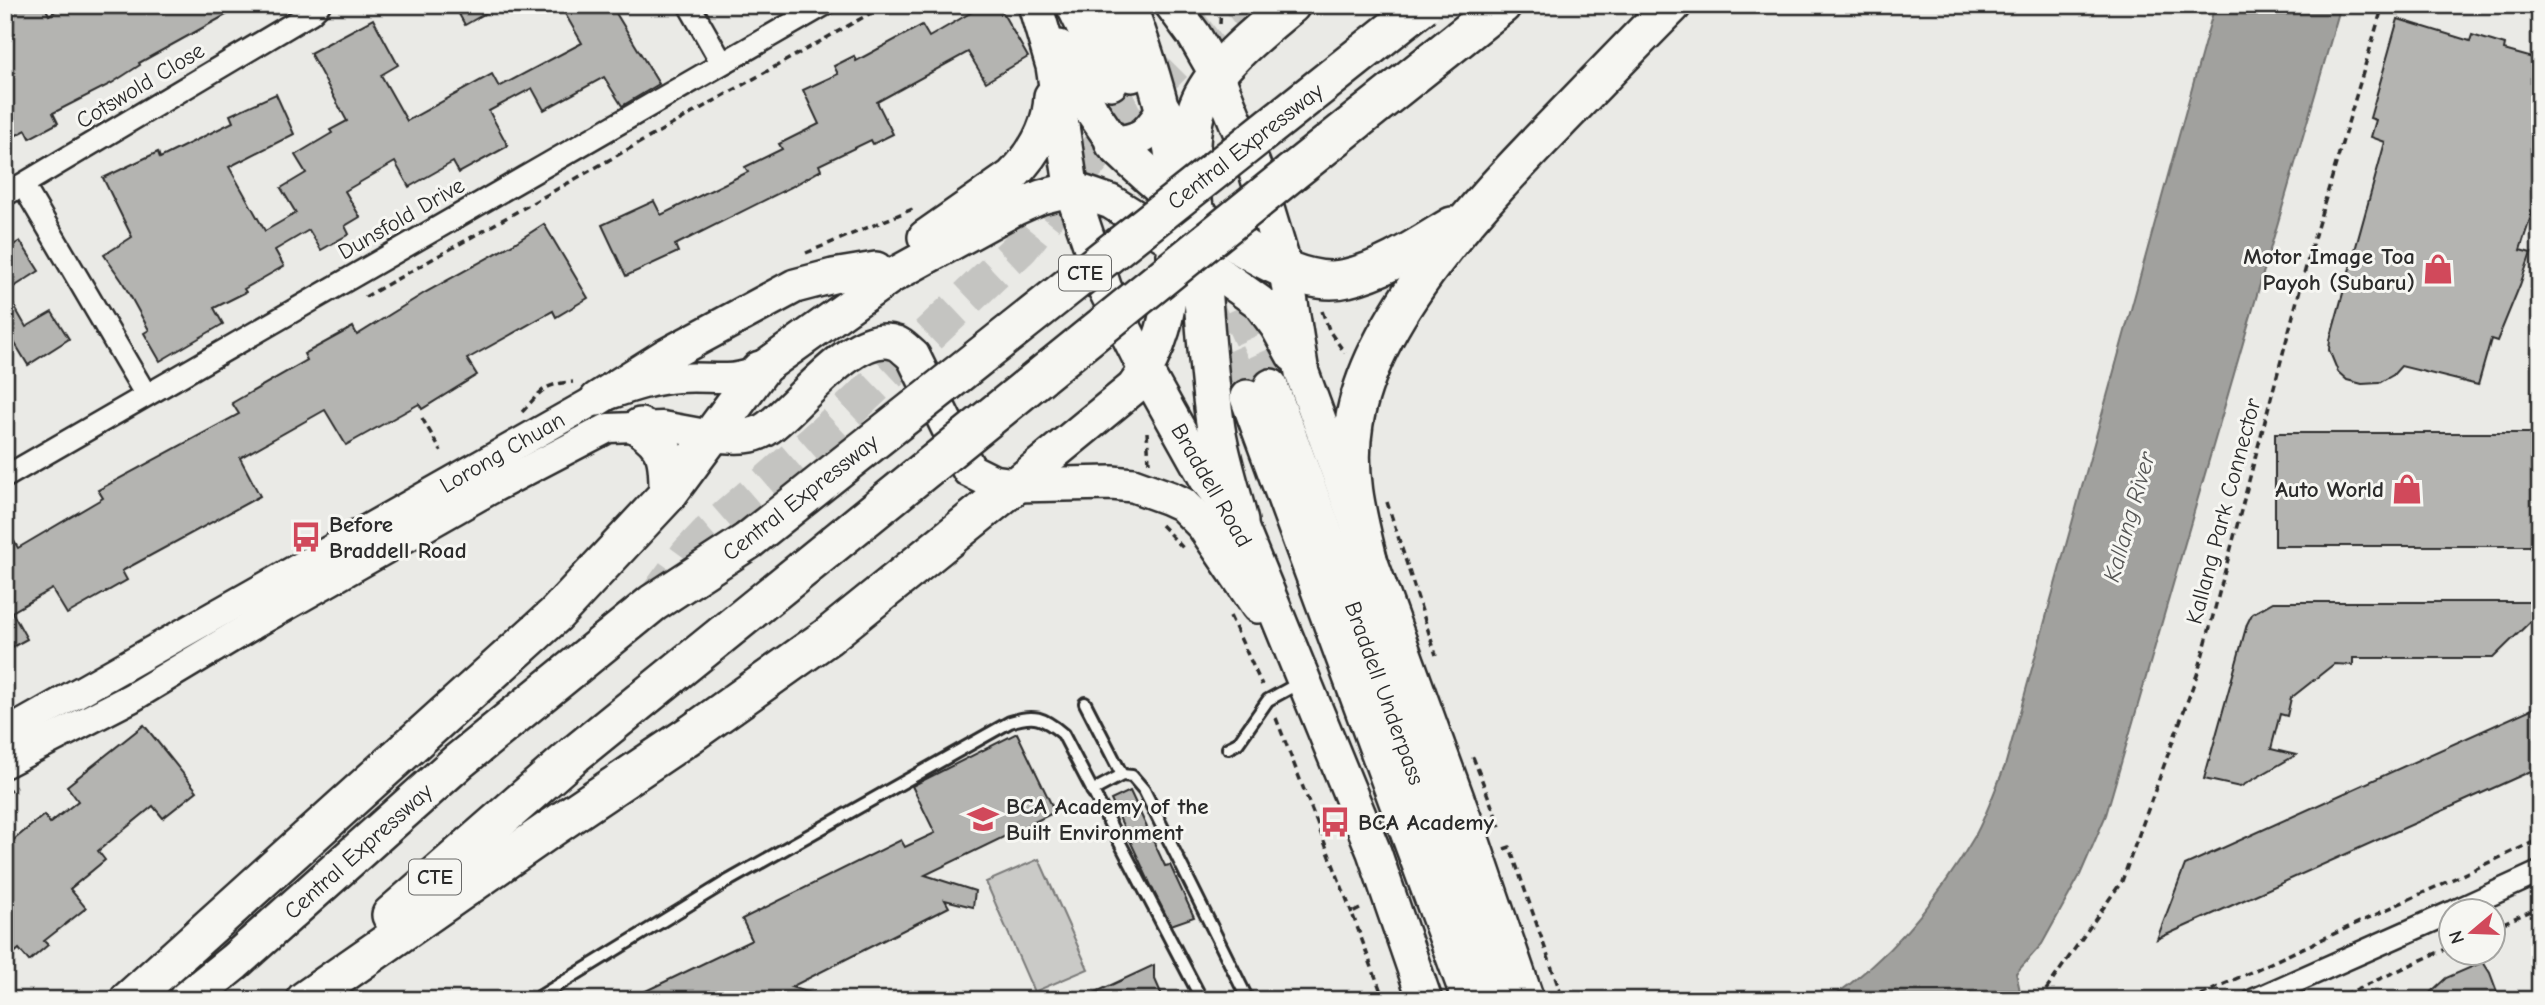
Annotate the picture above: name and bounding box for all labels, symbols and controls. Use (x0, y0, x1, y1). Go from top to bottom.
street label: Cotswold Close (71, 37, 209, 134)
street label: Central Expressway (1162, 77, 1329, 216)
street label: Dunsfold Drive (333, 171, 469, 265)
place label: Motor Image Toa Payoh (Subaru) (2243, 243, 2415, 296)
shop icon: Motor Image Toa Payoh (Subaru) (2421, 252, 2455, 286)
road number: CTE (1059, 256, 1111, 290)
street label: Kallang Park Connector (2180, 394, 2267, 627)
street label: Lorong Chuan (435, 406, 569, 499)
street label: Braddell Road (1165, 419, 1258, 552)
street label: Central Expressway (717, 428, 884, 567)
water label: Kallang River (2097, 447, 2161, 585)
shop icon: Auto World (2390, 472, 2424, 506)
place label: Auto World (2275, 476, 2384, 503)
place label: Before Braddell Road (329, 511, 467, 564)
bus stop icon: Before Braddell Road (289, 520, 323, 554)
street label: Braddell Underpass (1339, 598, 1430, 789)
street label: Central Expressway (279, 777, 439, 925)
place label: BCA Academy of the Built Environment (1006, 793, 1209, 846)
school or university icon: BCA Academy of the Built Environment (966, 802, 1000, 836)
bus stop icon: BCA Academy (1318, 805, 1352, 839)
place label: BCA Academy (1358, 809, 1495, 836)
road number: CTE (409, 860, 461, 894)
north arrow (2436, 897, 2506, 967)
text: N (2444, 928, 2469, 947)

